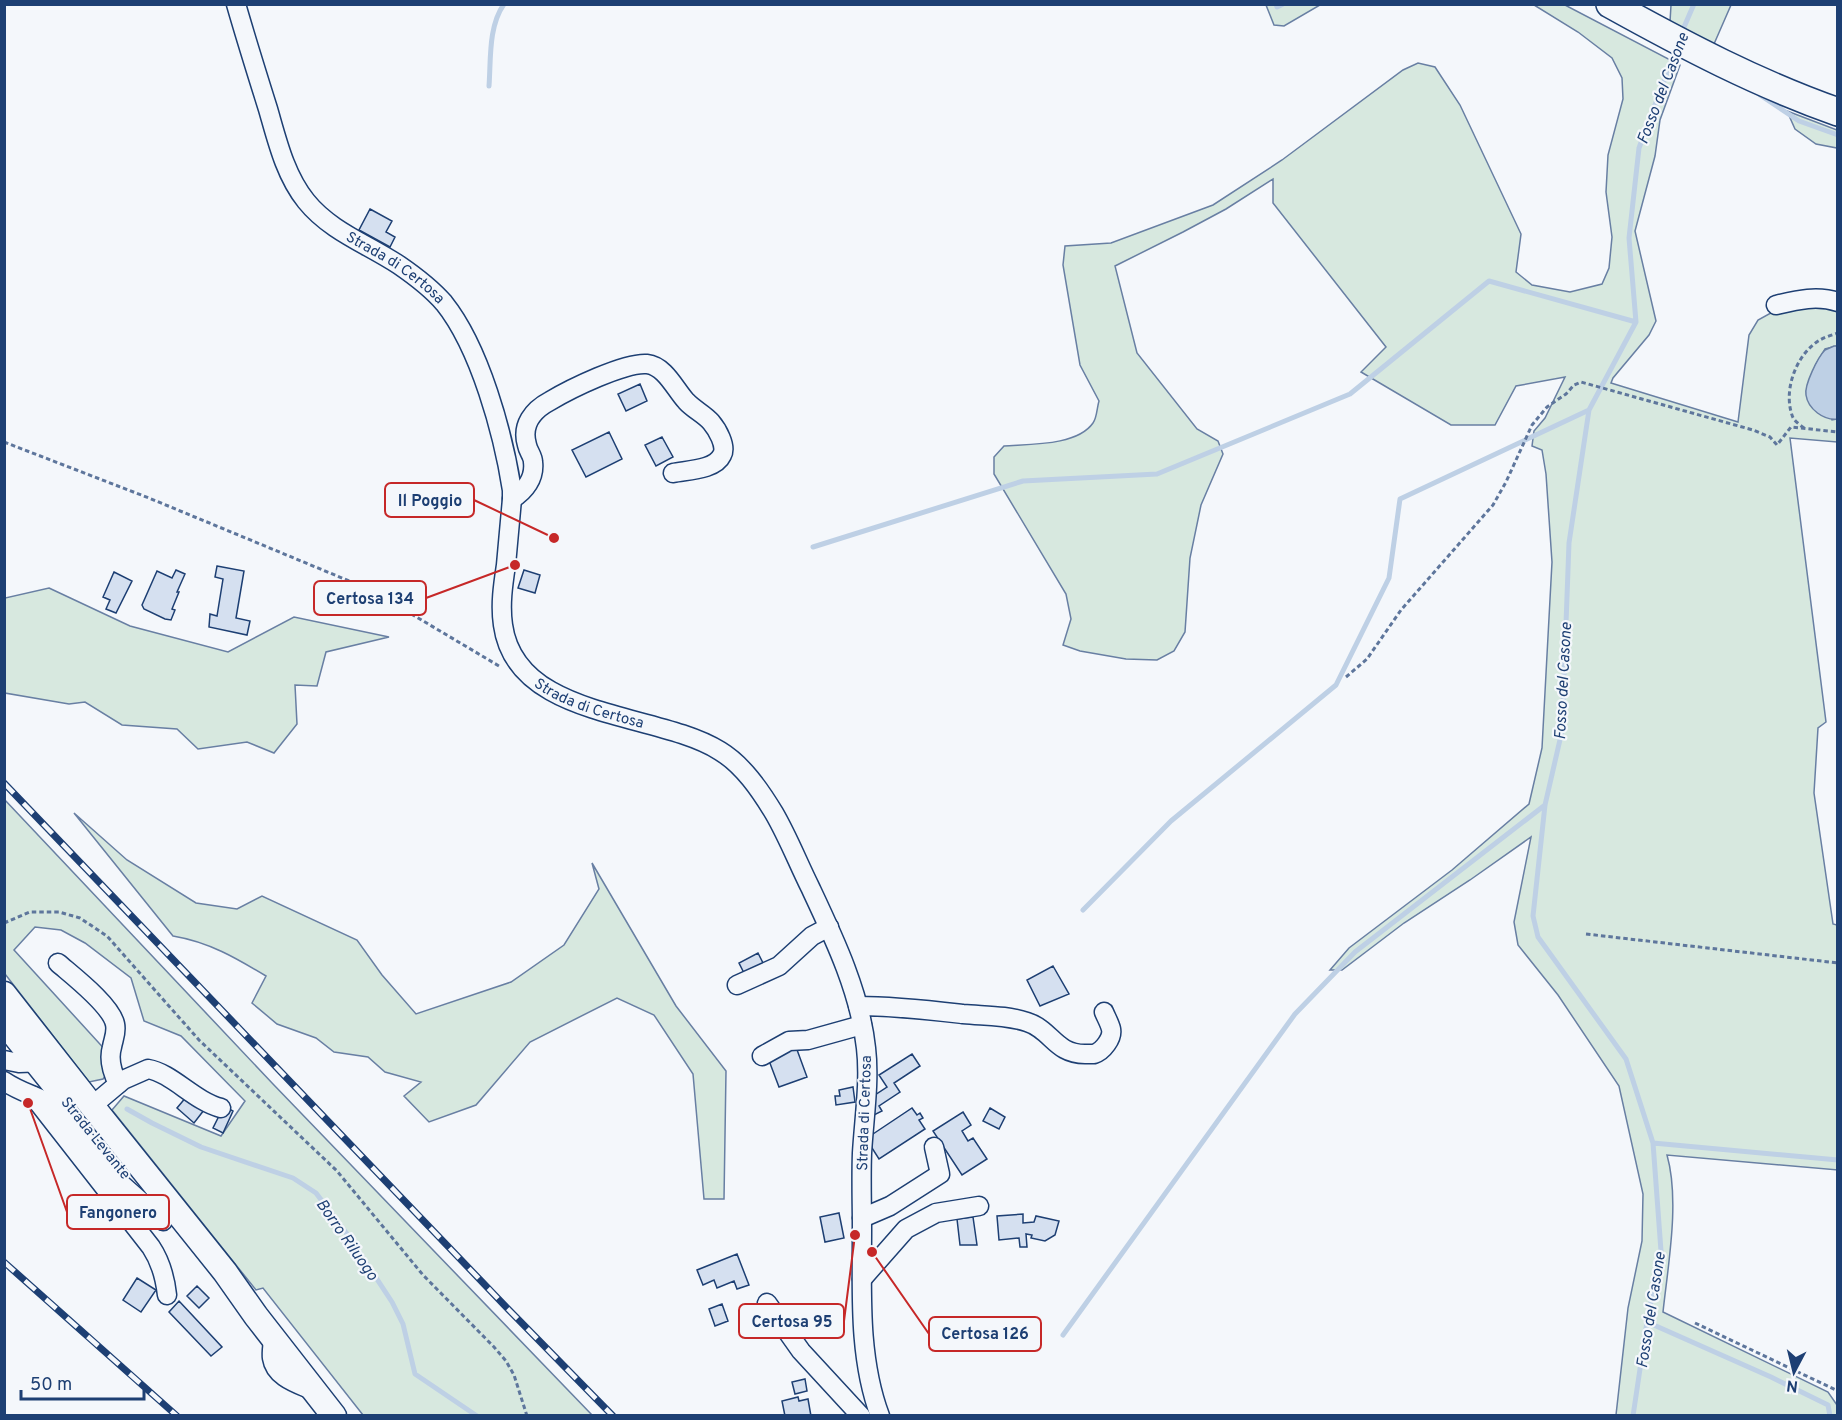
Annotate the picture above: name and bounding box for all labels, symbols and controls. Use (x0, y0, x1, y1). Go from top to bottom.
water label: Fosso del Casone (1634, 30, 1694, 147)
street label: Strada di Certosa (342, 228, 448, 309)
callout: Il Poggio (385, 483, 474, 517)
text: Il Poggio (398, 492, 462, 512)
callout: Certosa 134 (314, 581, 426, 615)
text: Certosa 134 (326, 590, 414, 610)
water label: Fosso del Casone (1551, 621, 1577, 740)
street label: Strada di Certosa (530, 675, 646, 734)
street label: Strada di Certosa (854, 1055, 877, 1171)
street label: Strada Levante (56, 1094, 134, 1184)
callout: Fangonero (67, 1195, 169, 1229)
water label: Borro Riluogo (311, 1195, 382, 1285)
text: Fangonero (79, 1204, 157, 1224)
water label: Fosso del Casone (1633, 1250, 1671, 1370)
callout: Certosa 95 (739, 1304, 844, 1338)
text: Certosa 95 (751, 1313, 833, 1333)
callout: Certosa 126 (929, 1317, 1041, 1351)
text: Certosa 126 (941, 1325, 1029, 1345)
north arrow (1764, 1342, 1824, 1402)
scale bar (21, 1363, 144, 1401)
text: 50 m (30, 1374, 72, 1397)
text: N (1785, 1374, 1799, 1396)

